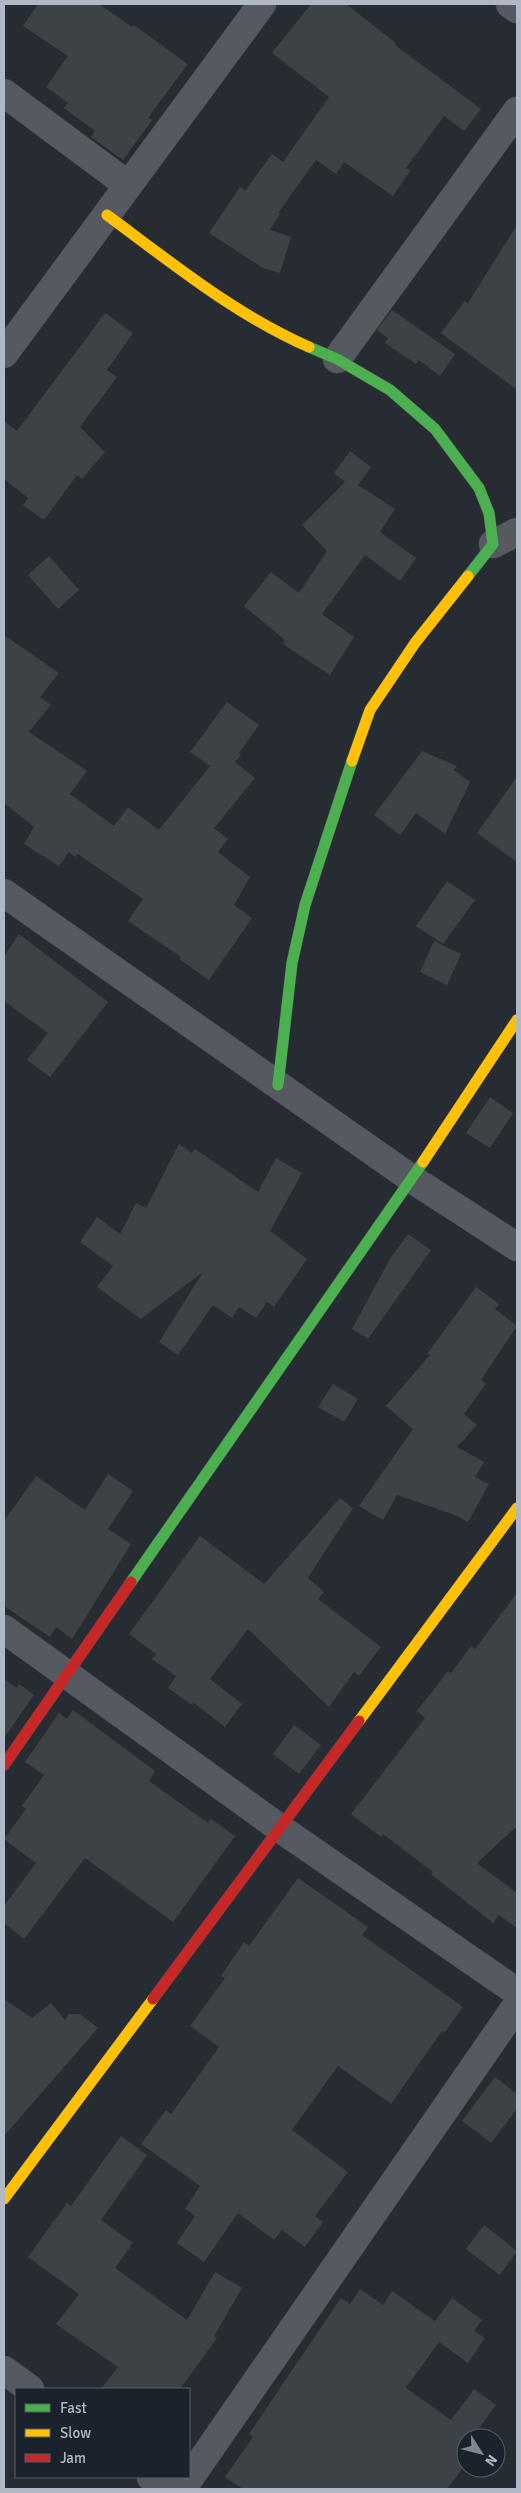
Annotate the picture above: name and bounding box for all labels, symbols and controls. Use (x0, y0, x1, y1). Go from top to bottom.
legend (15, 2388, 190, 2478)
text: Fast (60, 2399, 87, 2417)
text: Slow (60, 2424, 91, 2442)
north arrow (456, 2428, 506, 2478)
text: Jam (60, 2449, 86, 2467)
text: N (481, 2451, 501, 2469)

